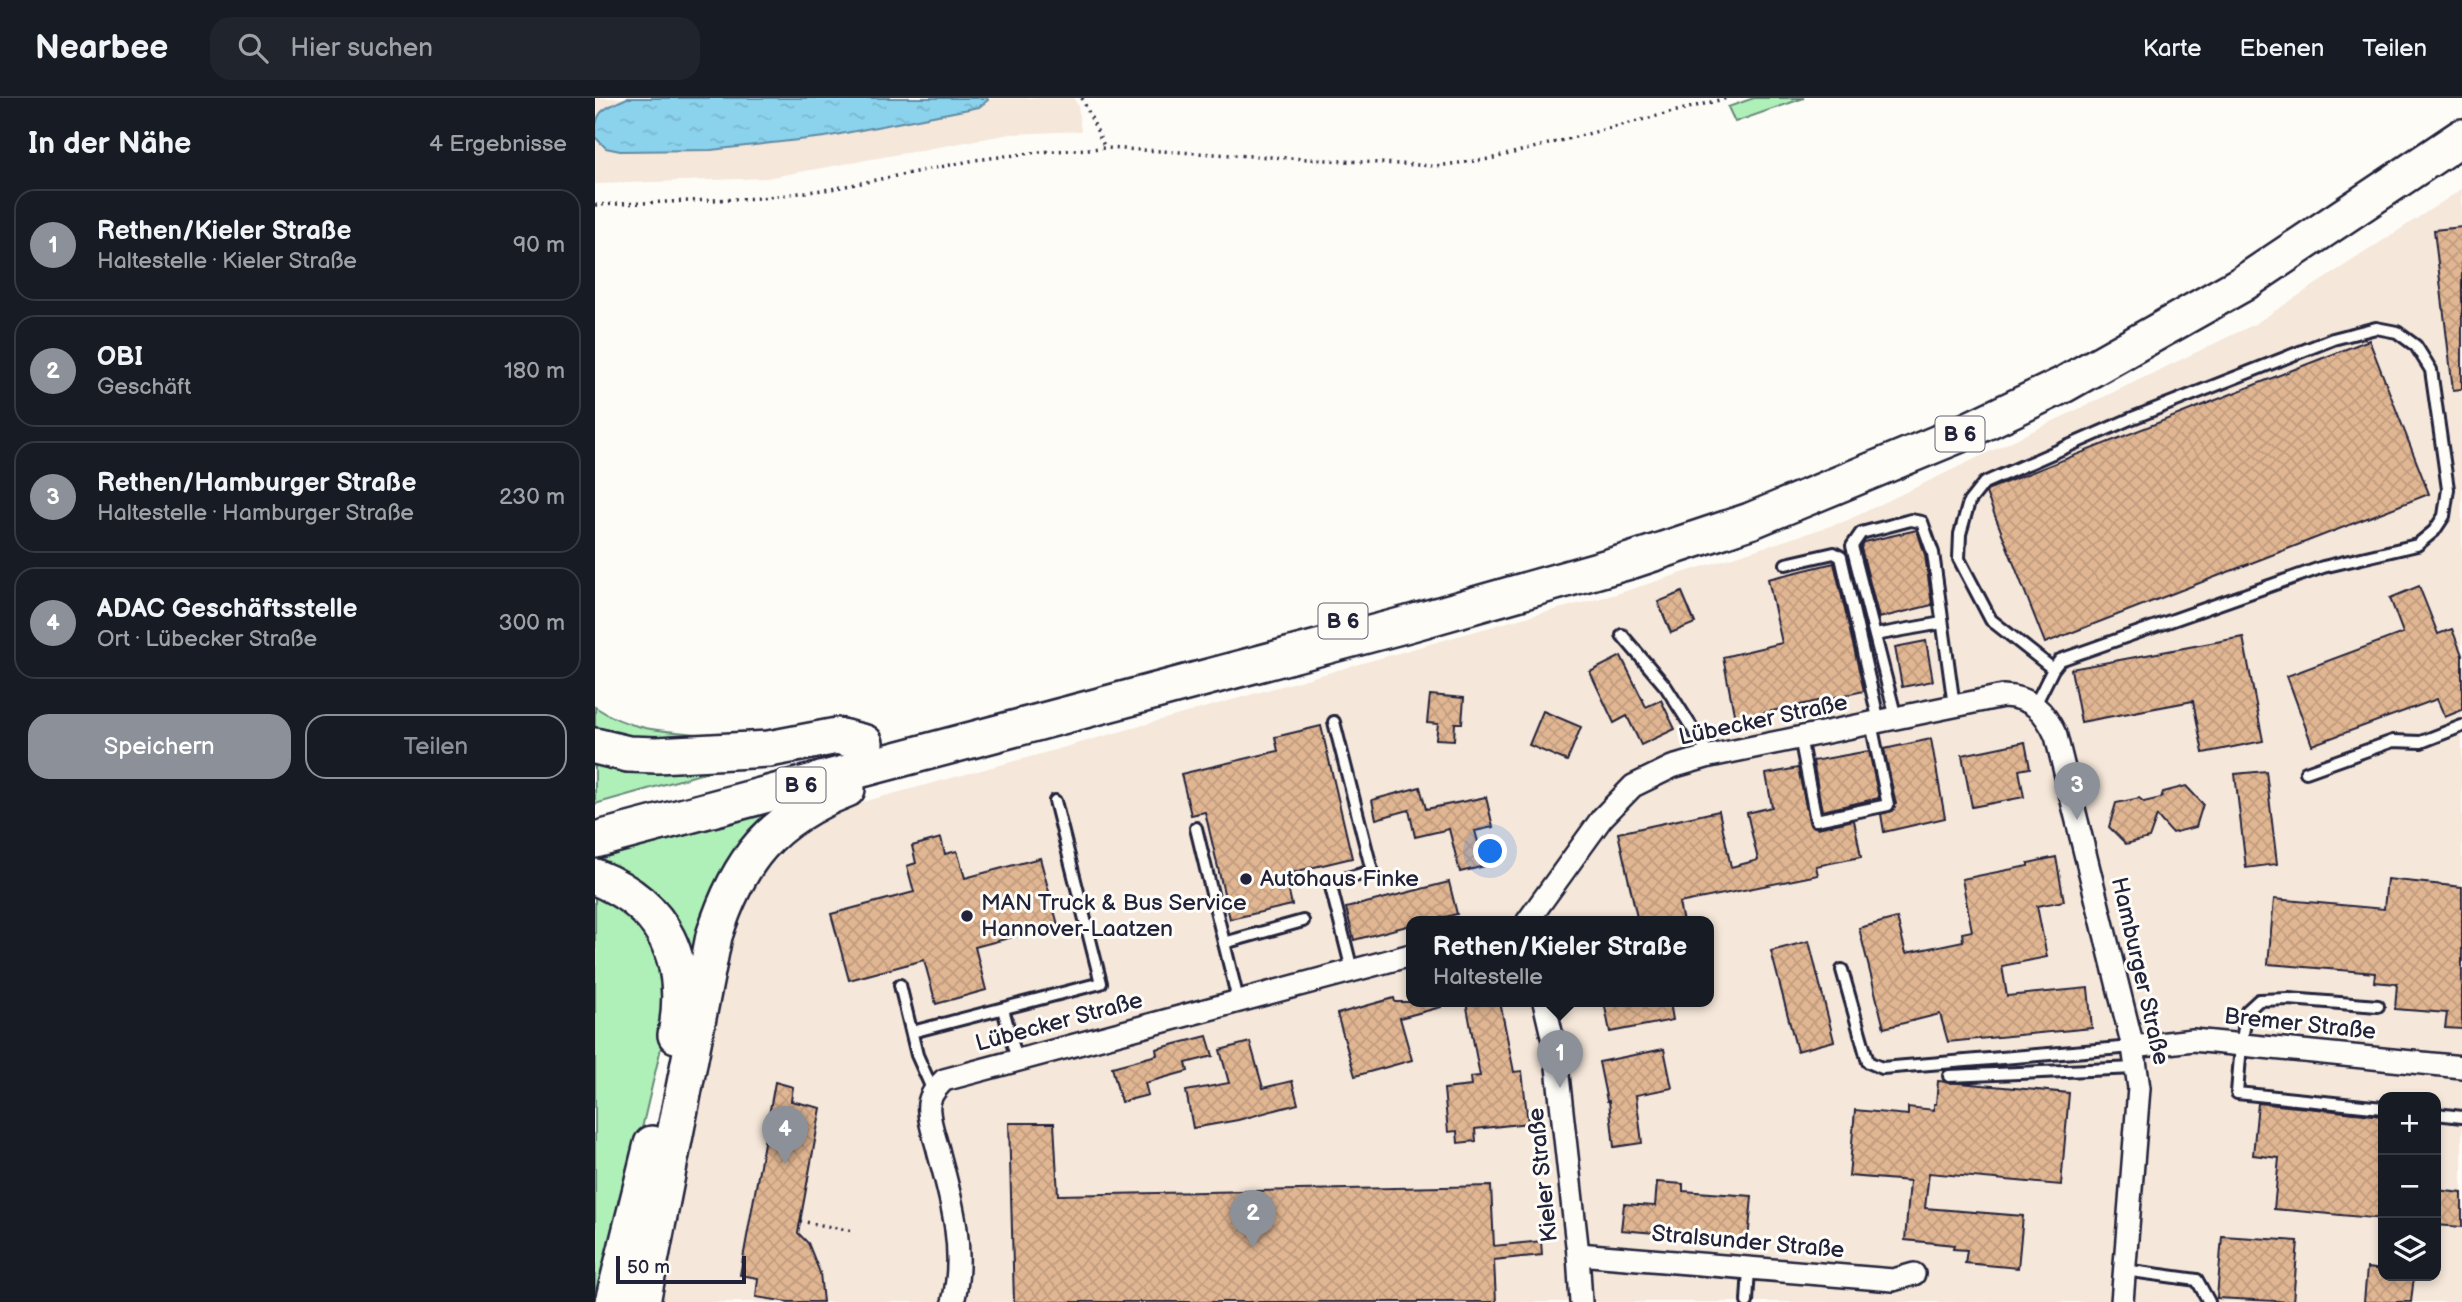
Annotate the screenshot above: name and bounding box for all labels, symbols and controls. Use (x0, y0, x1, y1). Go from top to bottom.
search box (210, 17, 700, 80)
text: Nearbee (35, 28, 168, 68)
icon: search (234, 29, 272, 67)
text: Hier suchen (290, 33, 433, 64)
text: Karte (2143, 34, 2201, 63)
text: Ebenen (2239, 34, 2324, 63)
text: Teilen (2362, 34, 2427, 63)
text: In der Nähe (28, 126, 191, 162)
text: 4 Ergebnisse (429, 130, 567, 158)
text: Rethen/Kieler Straße (97, 216, 352, 247)
text: 1 (48, 231, 58, 259)
text: 90 m (513, 231, 565, 259)
text: Haltestelle · Kieler Straße (97, 247, 357, 275)
text: OBI (97, 342, 143, 373)
text: 2 (46, 357, 60, 385)
text: 180 m (504, 357, 565, 385)
text: Geschäft (97, 373, 191, 401)
road number: B 6 (1935, 416, 1985, 452)
text: Rethen/Hamburger Straße (97, 468, 416, 499)
text: 3 (46, 483, 60, 511)
text: 230 m (499, 483, 565, 511)
text: Haltestelle · Hamburger Straße (97, 499, 414, 527)
text: ADAC Geschäftsstelle (97, 594, 357, 625)
road number: B 6 (1319, 603, 1367, 638)
text: 4 (46, 609, 60, 637)
text: 300 m (499, 609, 565, 637)
text: Ort · Lübecker Straße (97, 625, 317, 653)
street label: Lübecker Straße (1676, 688, 1850, 752)
button: Speichern (28, 714, 291, 779)
button: Teilen (305, 714, 567, 779)
pin: 3 (2054, 762, 2100, 820)
road number: B 6 (777, 768, 825, 802)
your location (1473, 834, 1507, 868)
place label: Autohaus Finke (1260, 865, 1419, 893)
marker: Autohaus Finke (1238, 871, 1254, 887)
street label: Hamburger Straße (2105, 874, 2175, 1068)
place label: MAN Truck & Bus Service Hannover-Laatzen (981, 889, 1247, 943)
marker: MAN Truck & Bus Service Hannover-Laatzen (959, 908, 975, 924)
popup (1406, 916, 1714, 1007)
text: Rethen/Kieler Straße (1433, 932, 1687, 963)
text: Haltestelle (1433, 963, 1543, 991)
street label: Lübecker Straße (972, 986, 1146, 1058)
street label: Bremer Straße (2223, 1002, 2377, 1046)
pin: 1 (1537, 1030, 1583, 1088)
map controls (2378, 1092, 2441, 1281)
button: + (2378, 1092, 2441, 1155)
pin: 4 (762, 1106, 808, 1164)
street label: Kieler Straße (1522, 1106, 1564, 1244)
button: − (2378, 1155, 2441, 1218)
pin: 2 (1230, 1190, 1276, 1248)
button: layers (2378, 1218, 2441, 1281)
street label: Stralsunder Straße (1650, 1220, 1846, 1264)
scale bar (616, 1253, 745, 1285)
text: 50 m (627, 1256, 670, 1279)

